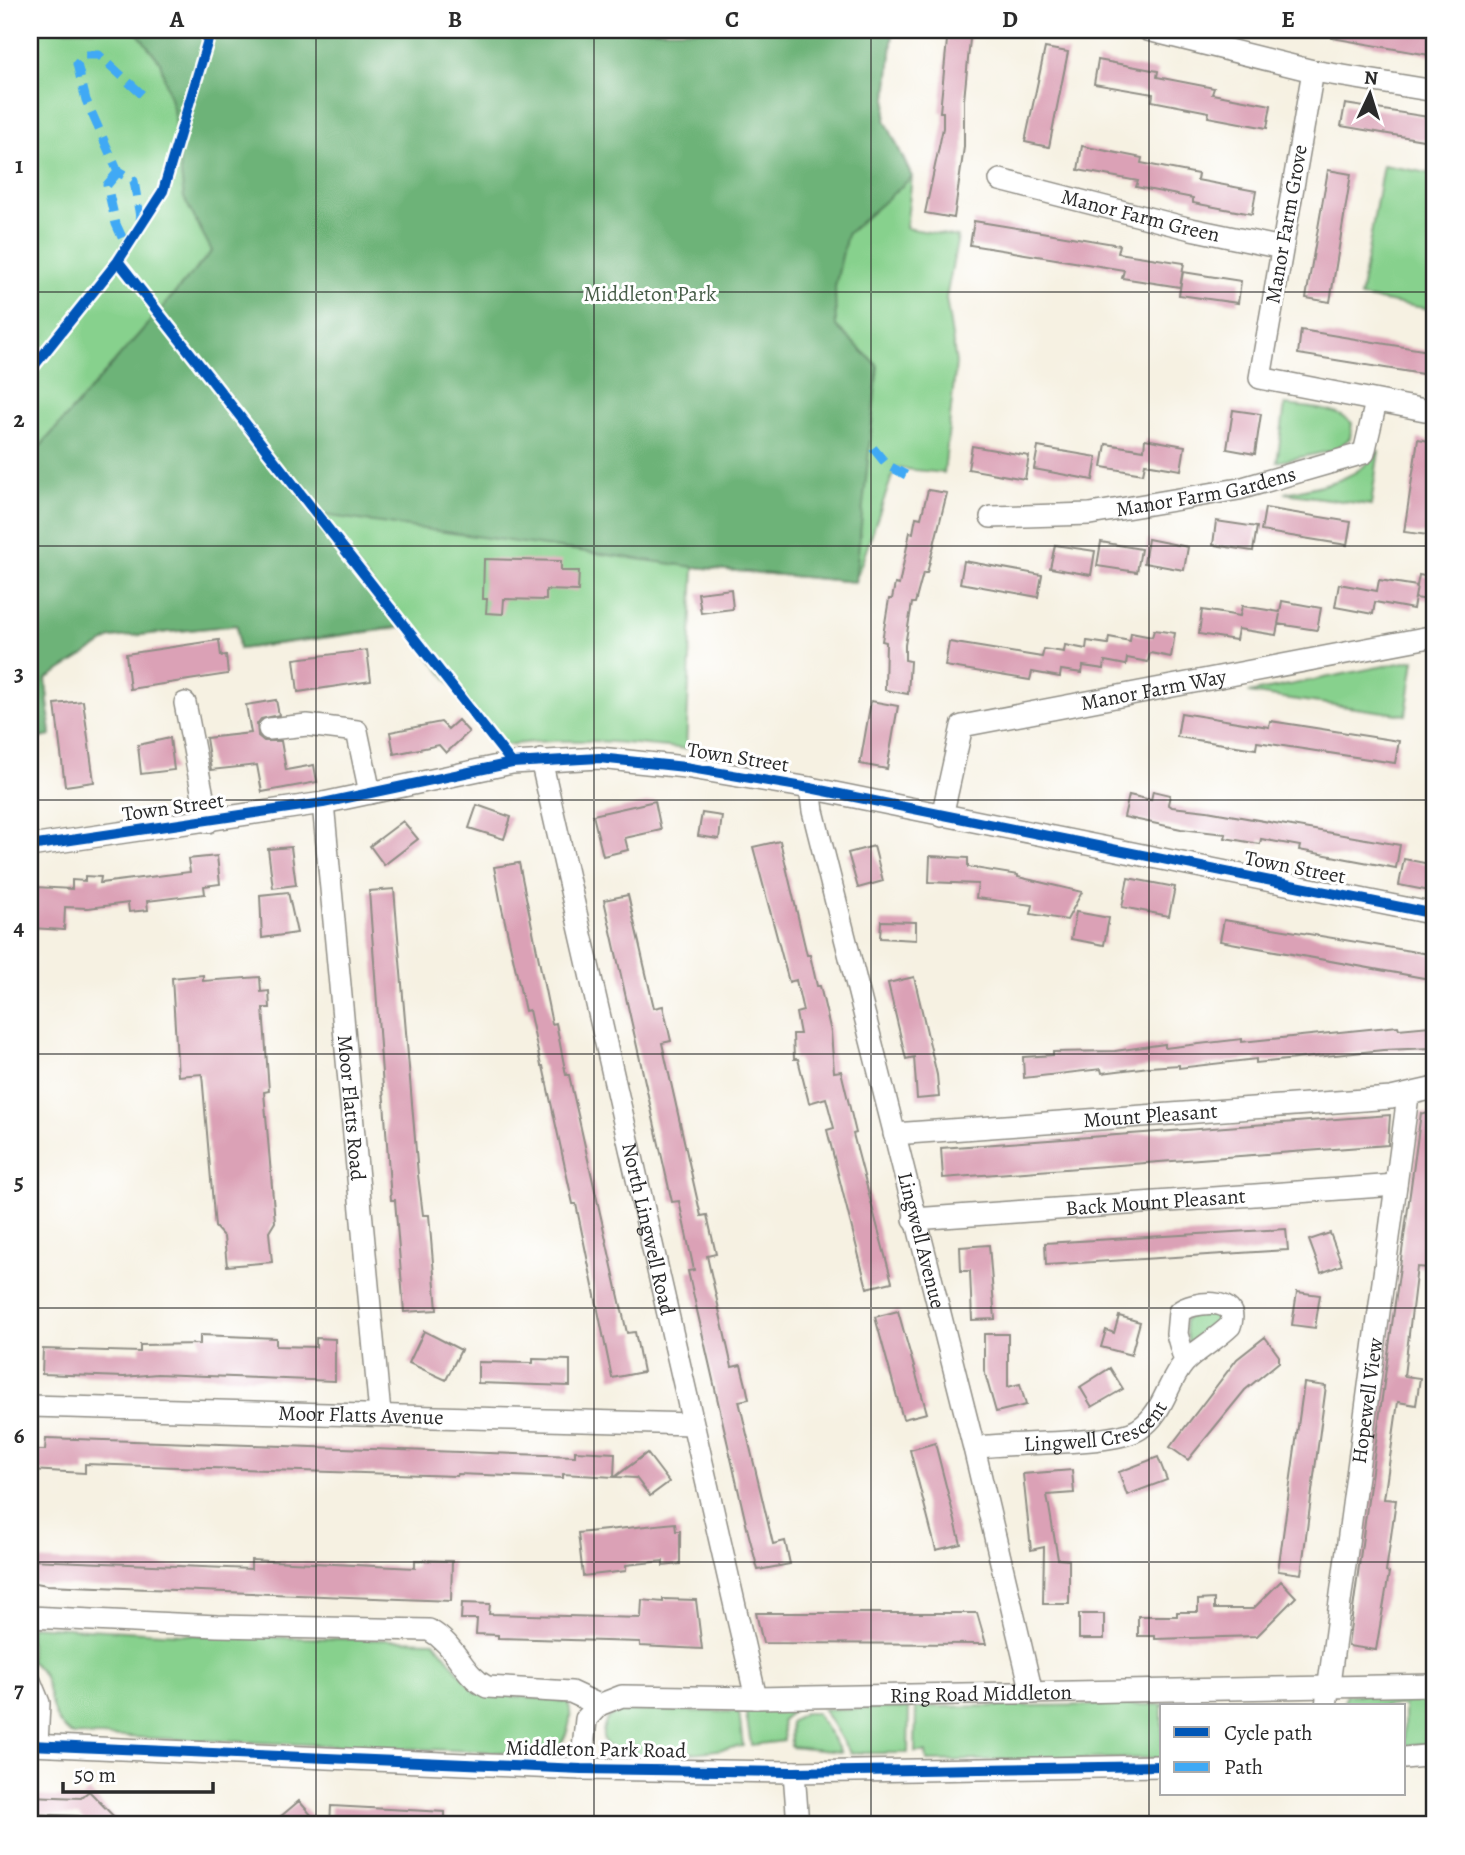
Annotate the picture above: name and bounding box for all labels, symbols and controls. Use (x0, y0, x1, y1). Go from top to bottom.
text: A (169, 4, 185, 35)
text: B (448, 4, 462, 35)
text: C (725, 4, 739, 35)
text: D (1002, 4, 1018, 35)
text: E (1281, 4, 1295, 35)
north arrow (1336, 60, 1406, 130)
text: N (1363, 65, 1379, 92)
street label: Manor Farm Grove (1258, 142, 1314, 306)
text: 1 (15, 150, 23, 181)
street label: Manor Farm Green (1058, 182, 1222, 249)
park label: Middleton Park (583, 280, 717, 308)
text: 2 (13, 404, 25, 435)
street label: Manor Farm Gardens (1114, 459, 1299, 523)
text: 3 (14, 658, 24, 689)
street label: Manor Farm Way (1078, 662, 1229, 717)
street label: Town Street (685, 735, 791, 779)
street label: Town Street (120, 786, 226, 828)
street label: Town Street (1242, 843, 1348, 891)
text: 4 (14, 912, 25, 943)
street label: Moor Flatts Road (331, 1033, 372, 1183)
street label: Mount Pleasant (1082, 1097, 1218, 1134)
street label: North Lingwell Road (615, 1140, 682, 1319)
text: 5 (14, 1166, 24, 1197)
street label: Lingwell Avenue (891, 1169, 952, 1311)
street label: Back Mount Pleasant (1064, 1182, 1246, 1222)
street label: Hopewell View (1345, 1336, 1389, 1465)
street label: Lingwell Crescent (1023, 1396, 1174, 1458)
street label: Moor Flatts Avenue (278, 1399, 444, 1431)
text: 6 (14, 1420, 25, 1451)
text: 7 (14, 1674, 24, 1705)
street label: Ring Road Middleton (890, 1678, 1072, 1709)
legend (1160, 1704, 1406, 1796)
text: Cycle path (1224, 1719, 1313, 1747)
street label: Middleton Park Road (505, 1733, 687, 1765)
scale bar (63, 1750, 214, 1794)
text: Path (1224, 1753, 1263, 1781)
text: 50 m (74, 1761, 116, 1789)

